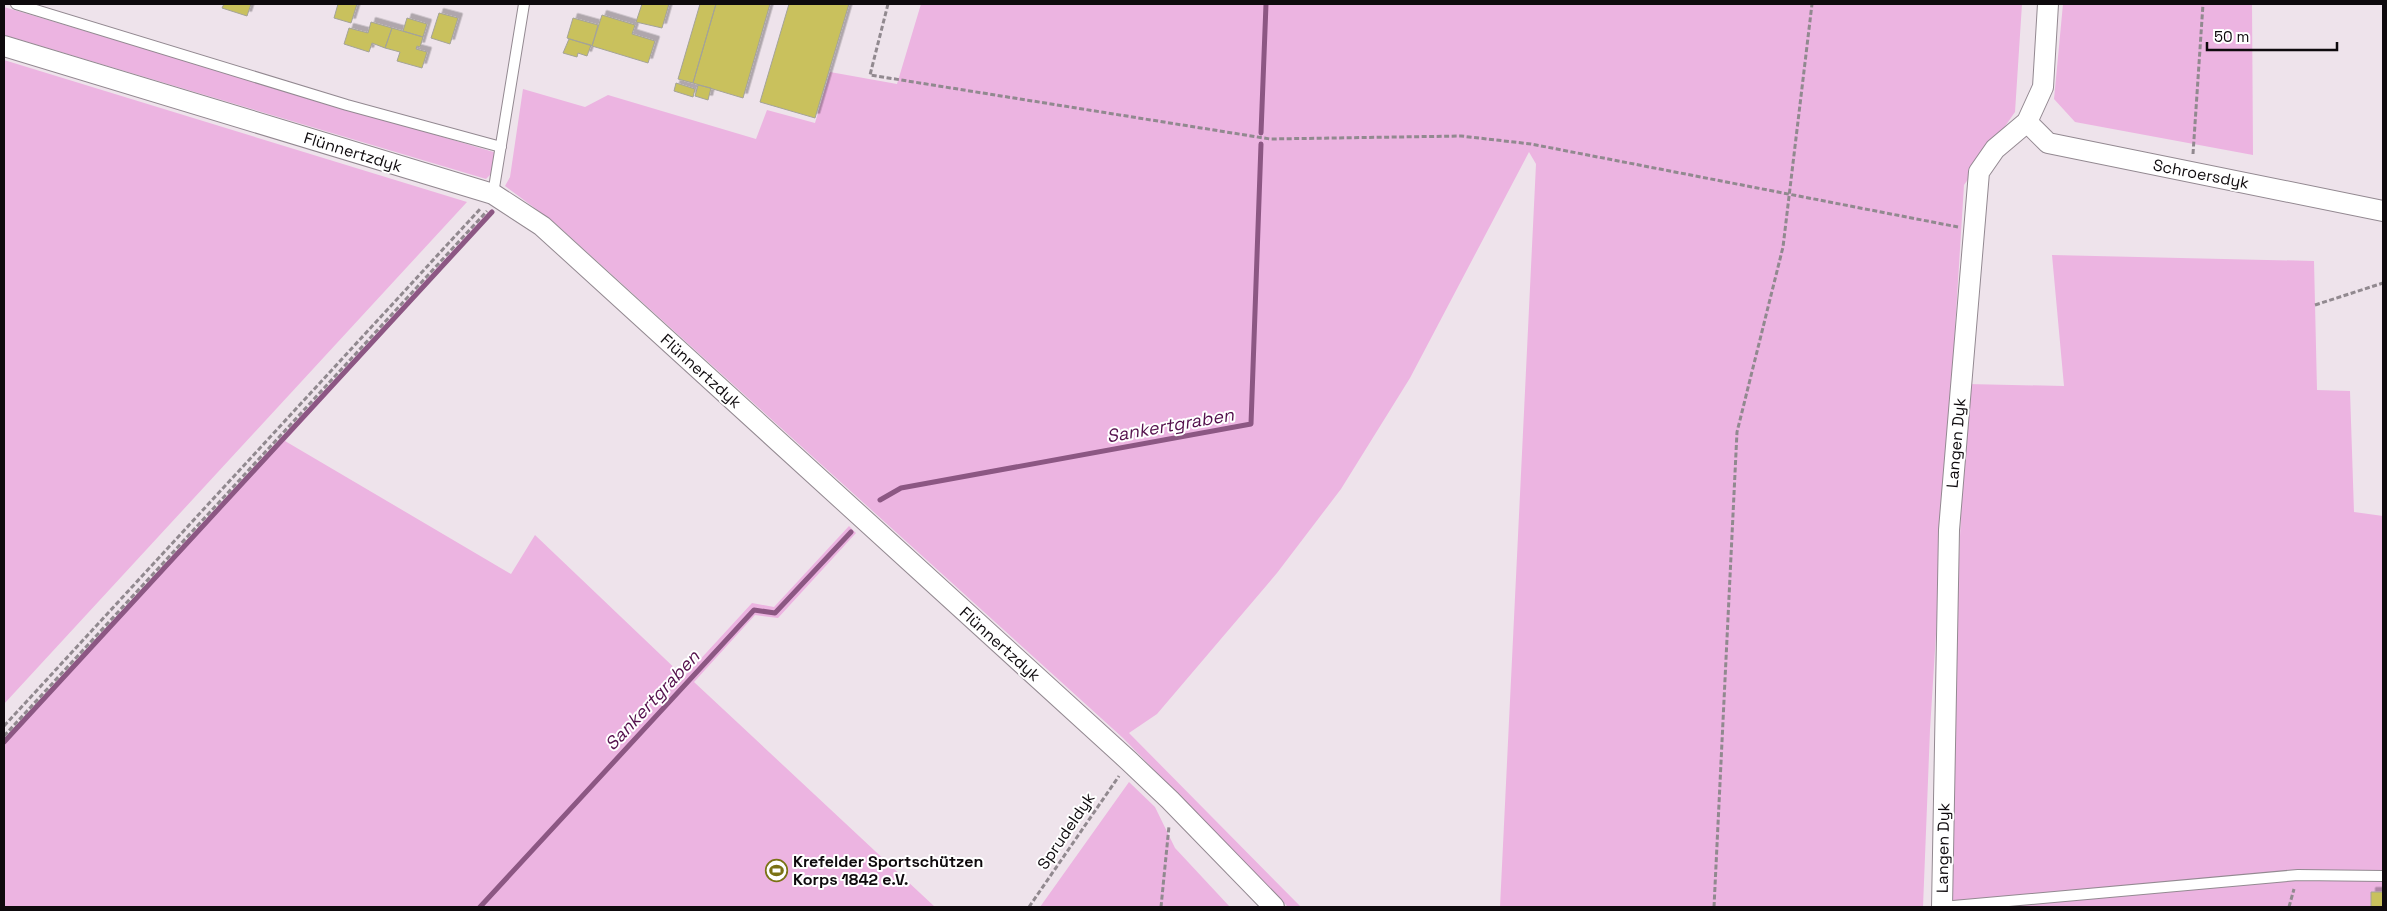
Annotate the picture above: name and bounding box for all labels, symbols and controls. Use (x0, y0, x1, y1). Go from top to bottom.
scale bar (2207, 20, 2337, 52)
text: 50 m (2214, 27, 2249, 46)
street label: Flünnertzdyk (301, 127, 405, 177)
street label: Schroersdyk (2151, 154, 2251, 194)
street label: Flünnertzdyk (656, 329, 746, 413)
street label: Langen Dyk (1942, 397, 1970, 489)
water label: Sankertgraben (1105, 402, 1236, 447)
street label: Flünnertzdyk (955, 602, 1045, 686)
water label: Sankertgraben (600, 644, 705, 755)
street label: Sprudeldyk (1033, 788, 1100, 873)
street label: Langen Dyk (1932, 802, 1954, 893)
place label: Krefelder Sportschützen Korps 1842 e.V. (793, 851, 983, 890)
sports icon: Krefelder Sportschützen Korps 1842 e.V. (765, 858, 789, 882)

